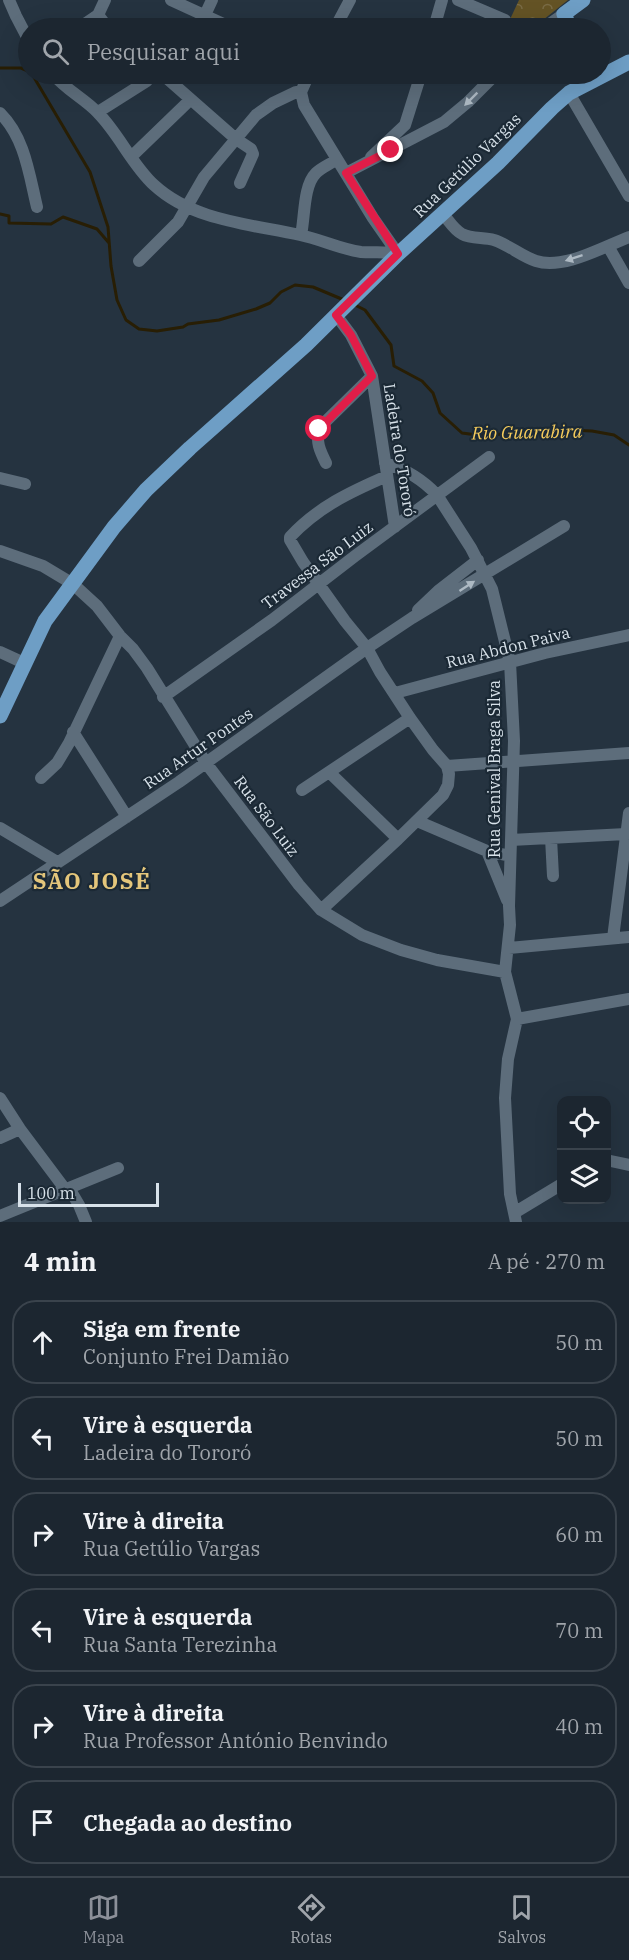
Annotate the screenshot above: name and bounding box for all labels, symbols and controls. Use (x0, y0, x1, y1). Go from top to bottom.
search box (18, 18, 611, 84)
icon: search (39, 35, 72, 68)
text: Pesquisar aqui (87, 37, 240, 66)
one-way arrow (464, 91, 478, 106)
street label: Rua Getúlio Vargas (409, 109, 525, 221)
route end (377, 136, 403, 162)
one-way arrow (565, 254, 583, 263)
street label: Ladeira do Tororó (380, 382, 420, 518)
route start (305, 415, 331, 441)
water label: Rio Guarabira (470, 420, 583, 444)
street label: Travessa São Luiz (257, 517, 377, 613)
one-way arrow (459, 581, 475, 592)
street label: Rua Abdon Paiva (444, 622, 572, 672)
street label: Rua Genival Braga Silva (484, 680, 504, 858)
street label: Rua Artur Pontes (140, 703, 256, 793)
street label: Rua São Luiz (230, 772, 304, 860)
district label: SÃO JOSÉ (33, 866, 151, 895)
map controls (557, 1096, 611, 1204)
button: locate (557, 1096, 611, 1150)
button: layers (557, 1150, 611, 1204)
scale bar (18, 1180, 159, 1208)
text: 100 m (27, 1183, 75, 1203)
text: 4 min (24, 1244, 97, 1278)
text: A pé · 270 m (488, 1248, 605, 1275)
text: Siga em frente (83, 1314, 240, 1343)
icon: ahead (26, 1326, 59, 1359)
text: 50 m (555, 1329, 603, 1356)
text: Conjunto Frei Damião (83, 1343, 289, 1370)
text: Vire à esquerda (83, 1410, 253, 1439)
icon: left (26, 1422, 59, 1455)
text: 50 m (555, 1425, 603, 1452)
text: Ladeira do Tororó (83, 1439, 251, 1466)
text: Vire à direita (83, 1506, 224, 1535)
icon: right (26, 1518, 59, 1551)
text: 60 m (555, 1521, 603, 1548)
text: Rua Getúlio Vargas (83, 1535, 260, 1562)
text: Vire à esquerda (83, 1602, 253, 1631)
icon: left (26, 1614, 59, 1647)
text: 70 m (555, 1617, 603, 1644)
text: Rua Santa Terezinha (83, 1631, 277, 1658)
text: Vire à direita (83, 1698, 224, 1727)
icon: right (26, 1710, 59, 1743)
text: 40 m (555, 1713, 603, 1740)
text: Rua Professor António Benvindo (83, 1727, 388, 1754)
icon: arrive (26, 1806, 59, 1839)
text: Chegada ao destino (83, 1808, 292, 1837)
tab: Mapa (83, 1891, 124, 1947)
tab: Rotas (290, 1891, 332, 1947)
tab: Salvos (498, 1891, 546, 1947)

